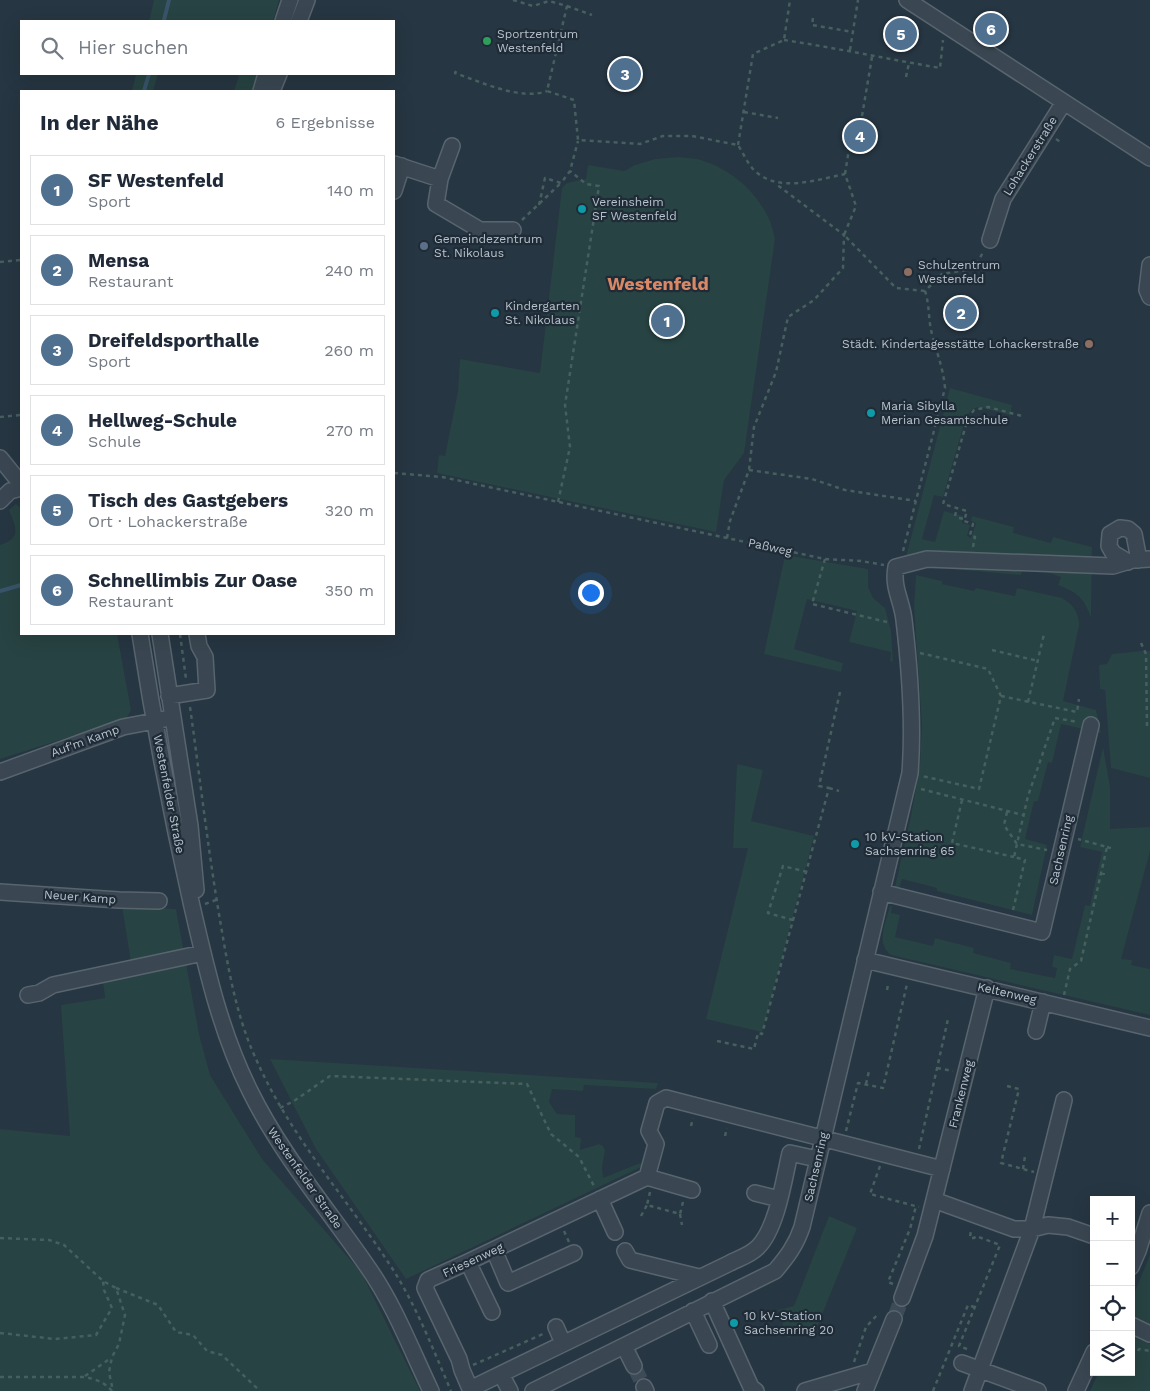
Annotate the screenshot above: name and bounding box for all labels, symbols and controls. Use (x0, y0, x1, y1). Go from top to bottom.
pin: 6 (975, 10, 1007, 48)
pin: 5 (885, 15, 917, 53)
search box (20, 20, 395, 75)
place label: Sportzentrum Westenfeld (497, 27, 578, 55)
icon: search (38, 34, 66, 62)
marker: Sportzentrum Westenfeld (481, 35, 493, 47)
text: Hier suchen (78, 36, 189, 59)
pin: 3 (609, 55, 641, 93)
text: In der Nähe (40, 110, 159, 135)
text: 6 Ergebnisse (275, 113, 375, 132)
street label: Lohackerstraße (1000, 114, 1060, 198)
pin: 4 (844, 117, 876, 155)
text: SF Westenfeld (88, 169, 224, 192)
text: 1 (54, 181, 60, 200)
text: 140 m (327, 181, 374, 200)
text: Sport (88, 192, 131, 211)
place label: Vereinsheim SF Westenfeld (592, 195, 677, 223)
marker: Vereinsheim SF Westenfeld (576, 203, 588, 215)
place label: Gemeindezentrum St. Nikolaus (434, 232, 542, 260)
marker: Gemeindezentrum St. Nikolaus (418, 240, 430, 252)
text: Mensa (88, 249, 149, 272)
place label: Schulzentrum Westenfeld (918, 258, 1000, 286)
text: 2 (52, 261, 62, 280)
text: 240 m (325, 261, 374, 280)
marker: Schulzentrum Westenfeld (902, 266, 914, 278)
text: Restaurant (88, 272, 174, 291)
district label: Westenfeld (607, 273, 709, 294)
pin: 2 (945, 294, 977, 332)
place label: Kindergarten St. Nikolaus (505, 299, 580, 327)
pin: 1 (651, 302, 683, 340)
marker: Kindergarten St. Nikolaus (489, 307, 501, 319)
text: Dreifeldsporthalle (88, 329, 259, 352)
place label: Städt. Kindertagesstätte Lohackerstraße (842, 337, 1079, 351)
marker: Städt. Kindertagesstätte Lohackerstraße (1083, 338, 1095, 350)
text: 3 (52, 341, 62, 360)
text: 260 m (324, 341, 374, 360)
text: Sport (88, 352, 131, 371)
place label: Maria Sibylla Merian Gesamtschule (881, 399, 1008, 427)
marker: Maria Sibylla Merian Gesamtschule (865, 407, 877, 419)
text: Hellweg-Schule (88, 409, 237, 432)
text: 4 (52, 421, 62, 440)
text: 270 m (326, 421, 374, 440)
text: Schule (88, 432, 141, 451)
text: Tisch des Gastgebers (88, 489, 288, 512)
text: 5 (52, 501, 62, 520)
text: 320 m (325, 501, 374, 520)
text: Ort · Lohackerstraße (88, 512, 248, 531)
street label: Paßweg (747, 536, 794, 559)
text: Schnellimbis Zur Oase (88, 569, 297, 592)
your location (578, 580, 604, 606)
text: 6 (52, 581, 62, 600)
text: 350 m (325, 581, 374, 600)
text: Restaurant (88, 592, 174, 611)
street label: Auf'm Kamp (49, 722, 121, 760)
street label: Westenfelder Straße (151, 733, 187, 855)
street label: Sachsenring (1046, 813, 1076, 886)
place label: 10 kV-Station Sachsenring 65 (865, 830, 954, 858)
marker: 10 kV-Station Sachsenring 65 (849, 838, 861, 850)
street label: Neuer Kamp (44, 888, 116, 906)
street label: Keltenweg (976, 979, 1038, 1007)
street label: Frankenweg (946, 1058, 976, 1130)
street label: Westenfelder Straße (265, 1125, 345, 1231)
street label: Sachsenring (801, 1130, 831, 1203)
map controls (1090, 1196, 1135, 1376)
button: + (1090, 1196, 1135, 1241)
street label: Friesenweg (440, 1240, 506, 1280)
button: − (1090, 1241, 1135, 1286)
button: locate (1090, 1286, 1135, 1331)
place label: 10 kV-Station Sachsenring 20 (744, 1309, 834, 1337)
marker: 10 kV-Station Sachsenring 20 (728, 1317, 740, 1329)
button: layers (1090, 1331, 1135, 1376)

